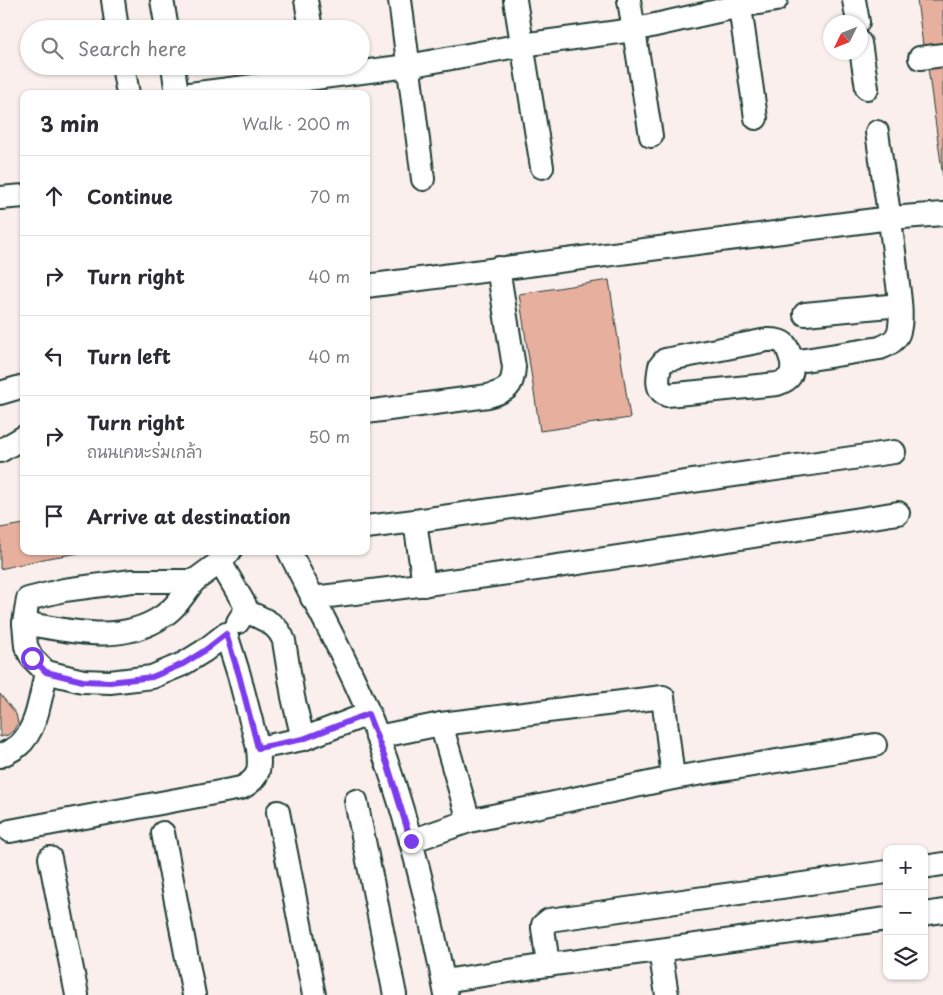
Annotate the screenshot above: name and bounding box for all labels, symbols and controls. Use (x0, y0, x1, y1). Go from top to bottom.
north arrow (823, 15, 868, 60)
search box (20, 20, 370, 75)
icon: search (38, 34, 66, 62)
text: Search here (78, 34, 187, 62)
text: 3 min (40, 107, 99, 139)
text: Walk · 200 m (242, 111, 350, 135)
icon: ahead (40, 182, 68, 210)
text: Continue (87, 182, 173, 210)
text: 70 m (310, 184, 350, 208)
icon: right (40, 262, 68, 290)
text: Turn right (87, 262, 185, 290)
text: 40 m (308, 264, 350, 288)
icon: left (40, 342, 68, 370)
text: Turn left (87, 342, 171, 370)
text: 40 m (308, 344, 350, 368)
text: Turn right (87, 408, 185, 436)
icon: right (40, 422, 68, 450)
text: 50 m (309, 424, 350, 448)
text: ถนนเคหะร่มเกล้า (87, 439, 202, 463)
icon: arrive (40, 502, 68, 530)
text: Arrive at destination (87, 502, 291, 530)
route start (21, 647, 44, 670)
route end (400, 830, 423, 853)
map controls (883, 845, 928, 980)
button: + (883, 845, 928, 890)
button: − (883, 890, 928, 935)
button: layers (883, 935, 928, 980)

